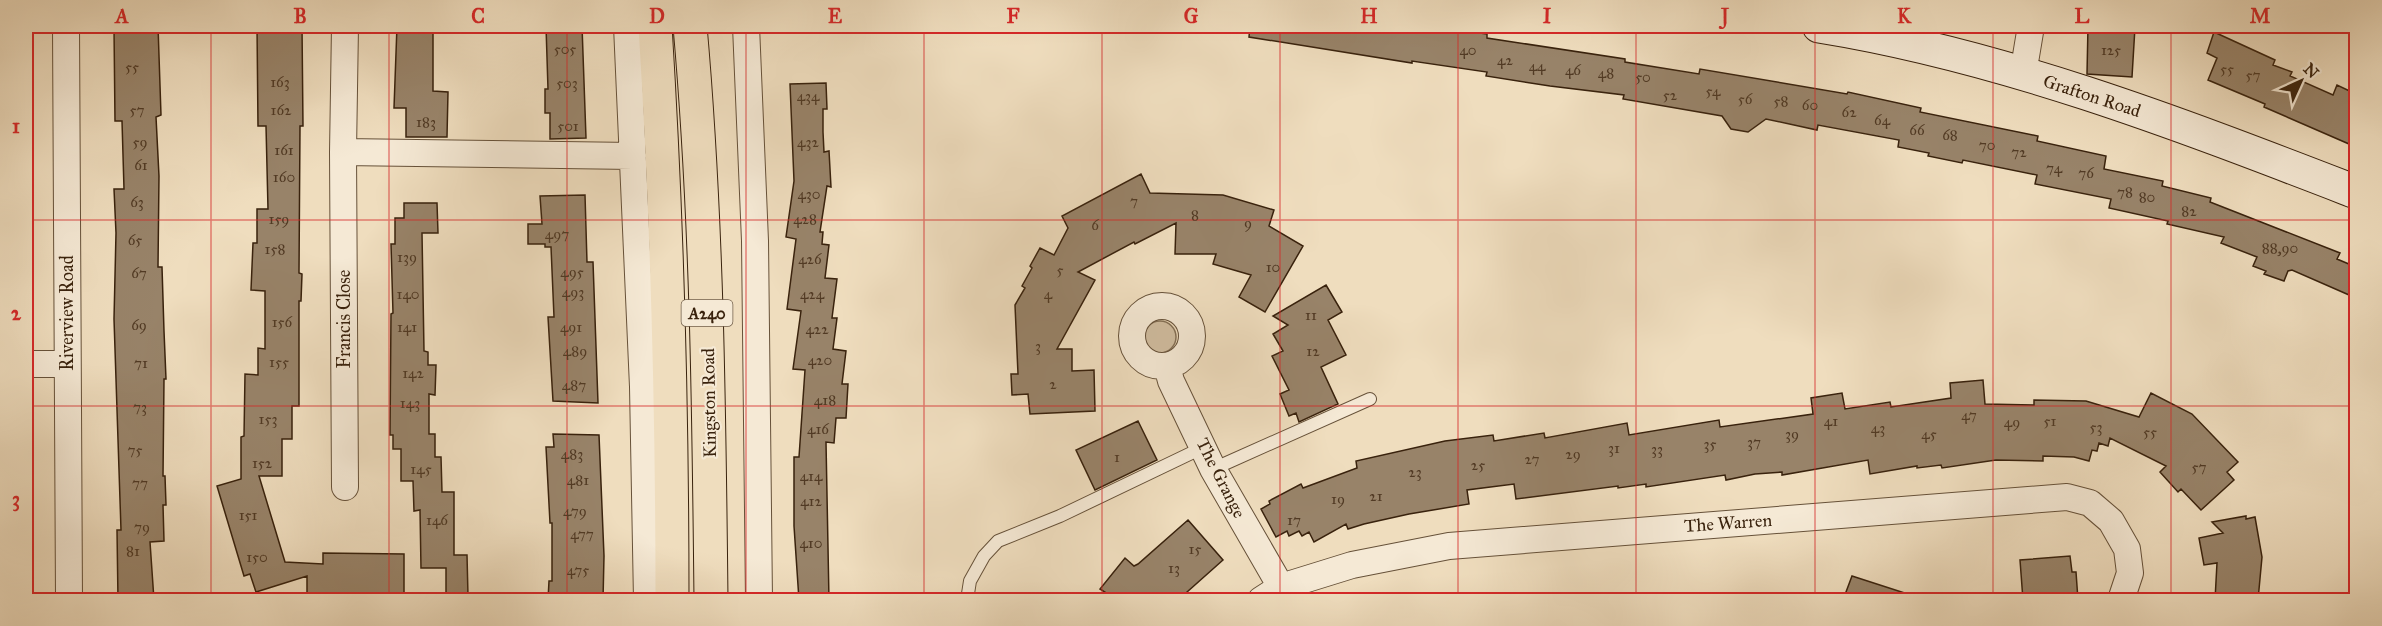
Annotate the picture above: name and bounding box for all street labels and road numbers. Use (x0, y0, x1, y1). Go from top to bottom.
street label: Grafton Road (2041, 70, 2143, 122)
street label: Riverview Road (56, 255, 78, 371)
street label: Francis Close (333, 270, 355, 368)
road number: A240 (682, 300, 732, 326)
street label: Kingston Road (697, 348, 722, 458)
street label: The Grange (1191, 434, 1251, 522)
street label: The Warren (1683, 509, 1773, 537)

